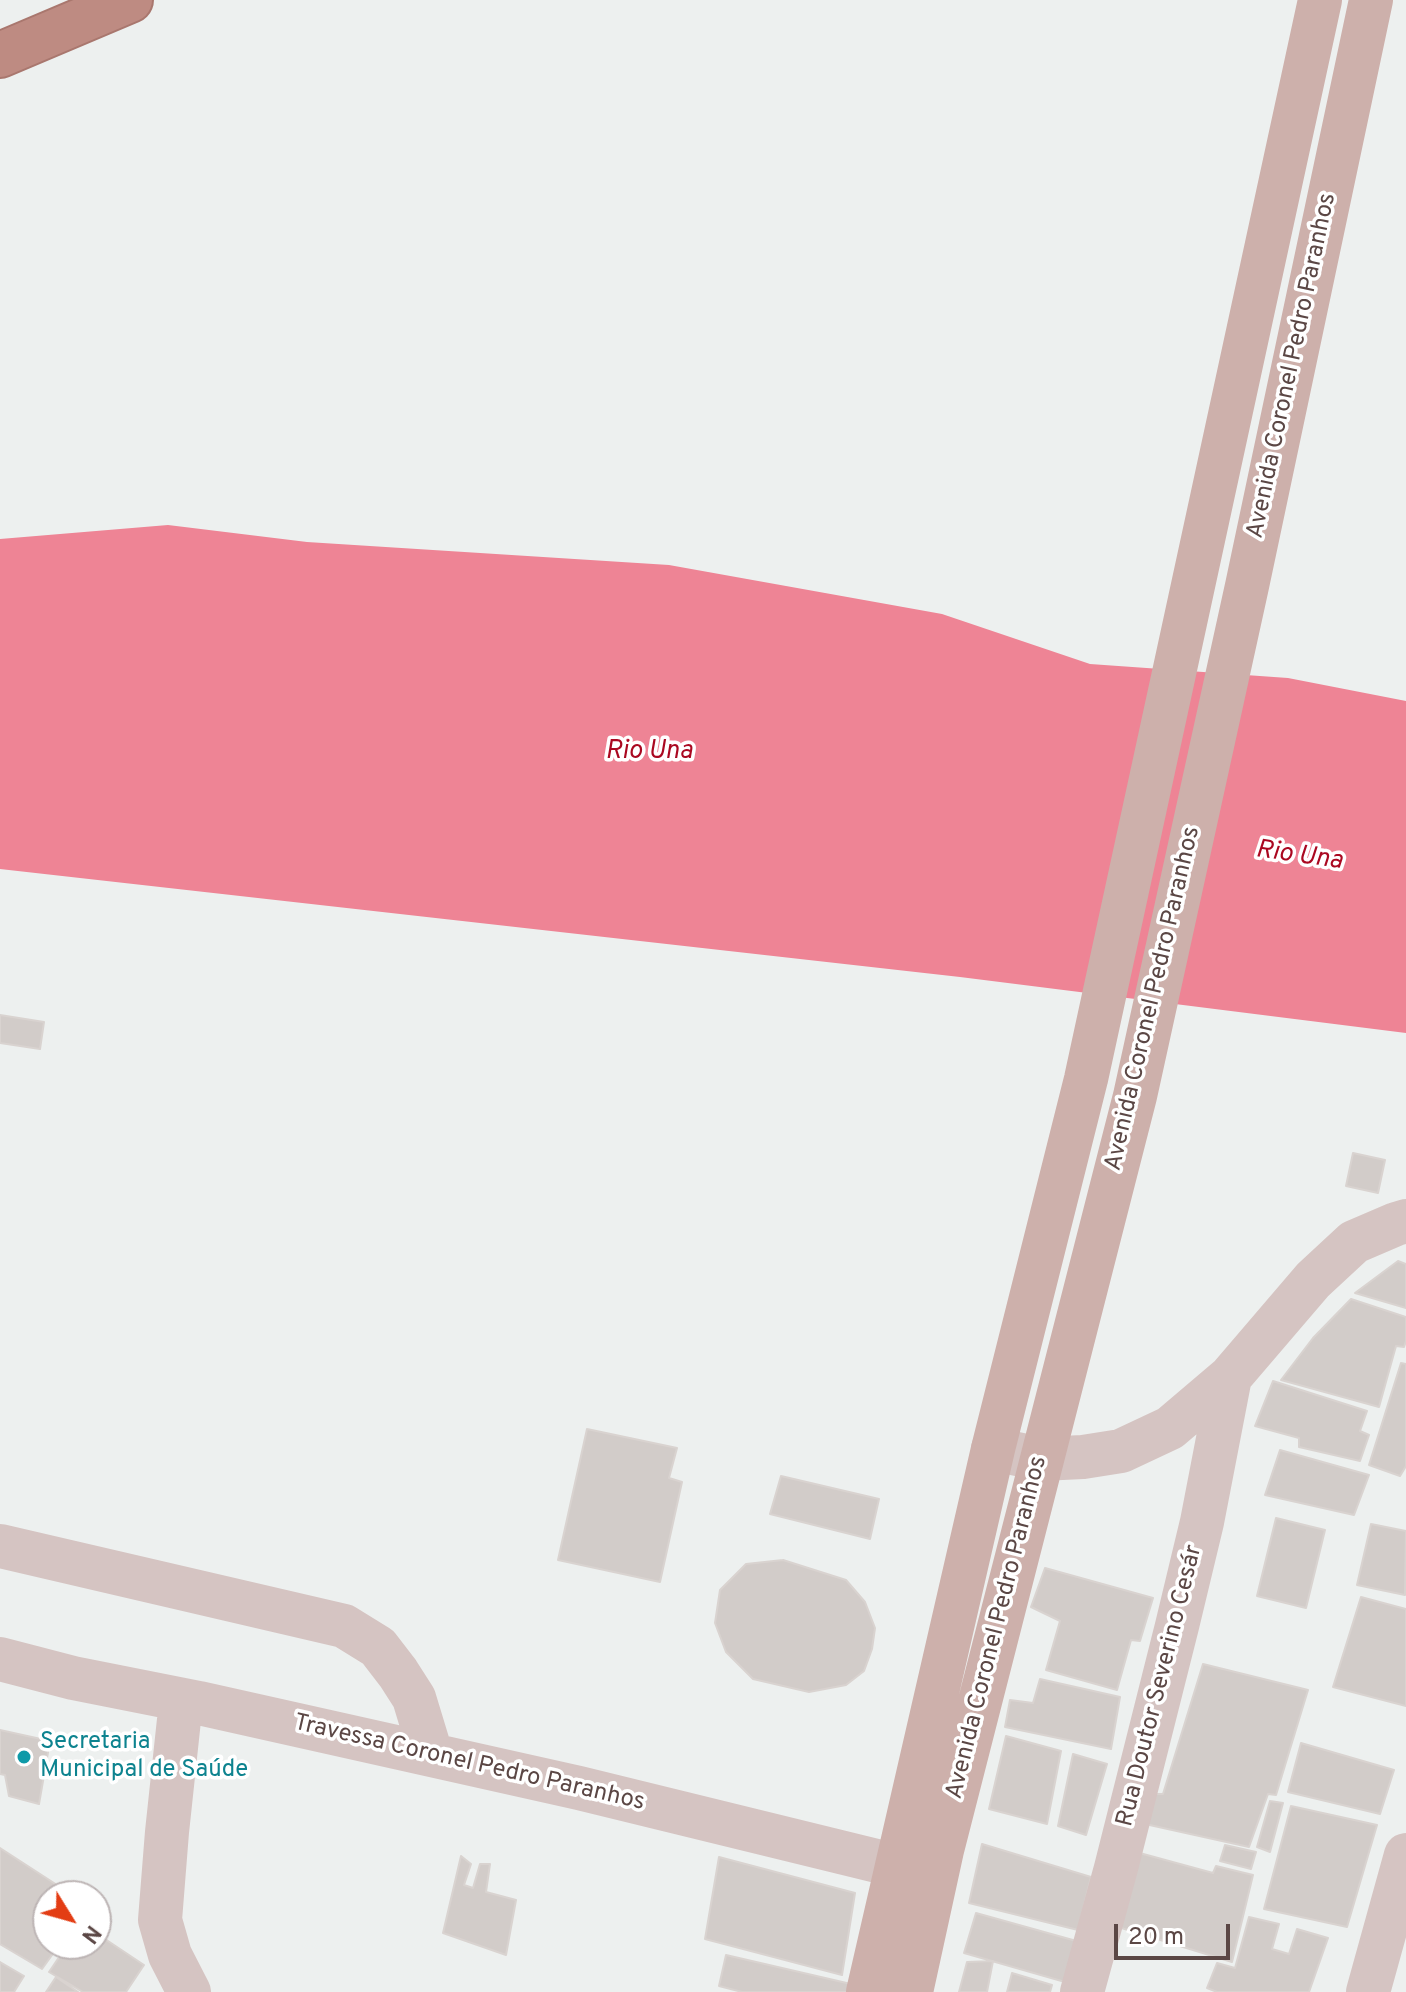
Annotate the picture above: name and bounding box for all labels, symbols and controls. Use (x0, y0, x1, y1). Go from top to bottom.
street label: Avenida Coronel Pedro Paranhos (1242, 191, 1344, 541)
water label: Rio Una (605, 737, 693, 769)
street label: Avenida Coronel Pedro Paranhos (1100, 824, 1208, 1174)
water label: Rio Una (1254, 835, 1344, 879)
street label: Avenida Coronel Pedro Paranhos (941, 1454, 1055, 1802)
street label: Rua Doutor Severino Cesár (1112, 1542, 1210, 1830)
street label: Travessa Coronel Pedro Paranhos (291, 1710, 647, 1818)
place label: Secretaria Municipal de Saúde (40, 1729, 248, 1785)
marker: Secretaria Municipal de Saúde (15, 1748, 33, 1766)
north arrow (32, 1880, 112, 1960)
scale bar (1118, 1908, 1234, 1958)
text: N (74, 1919, 106, 1948)
text: 20 m (1128, 1923, 1184, 1953)

